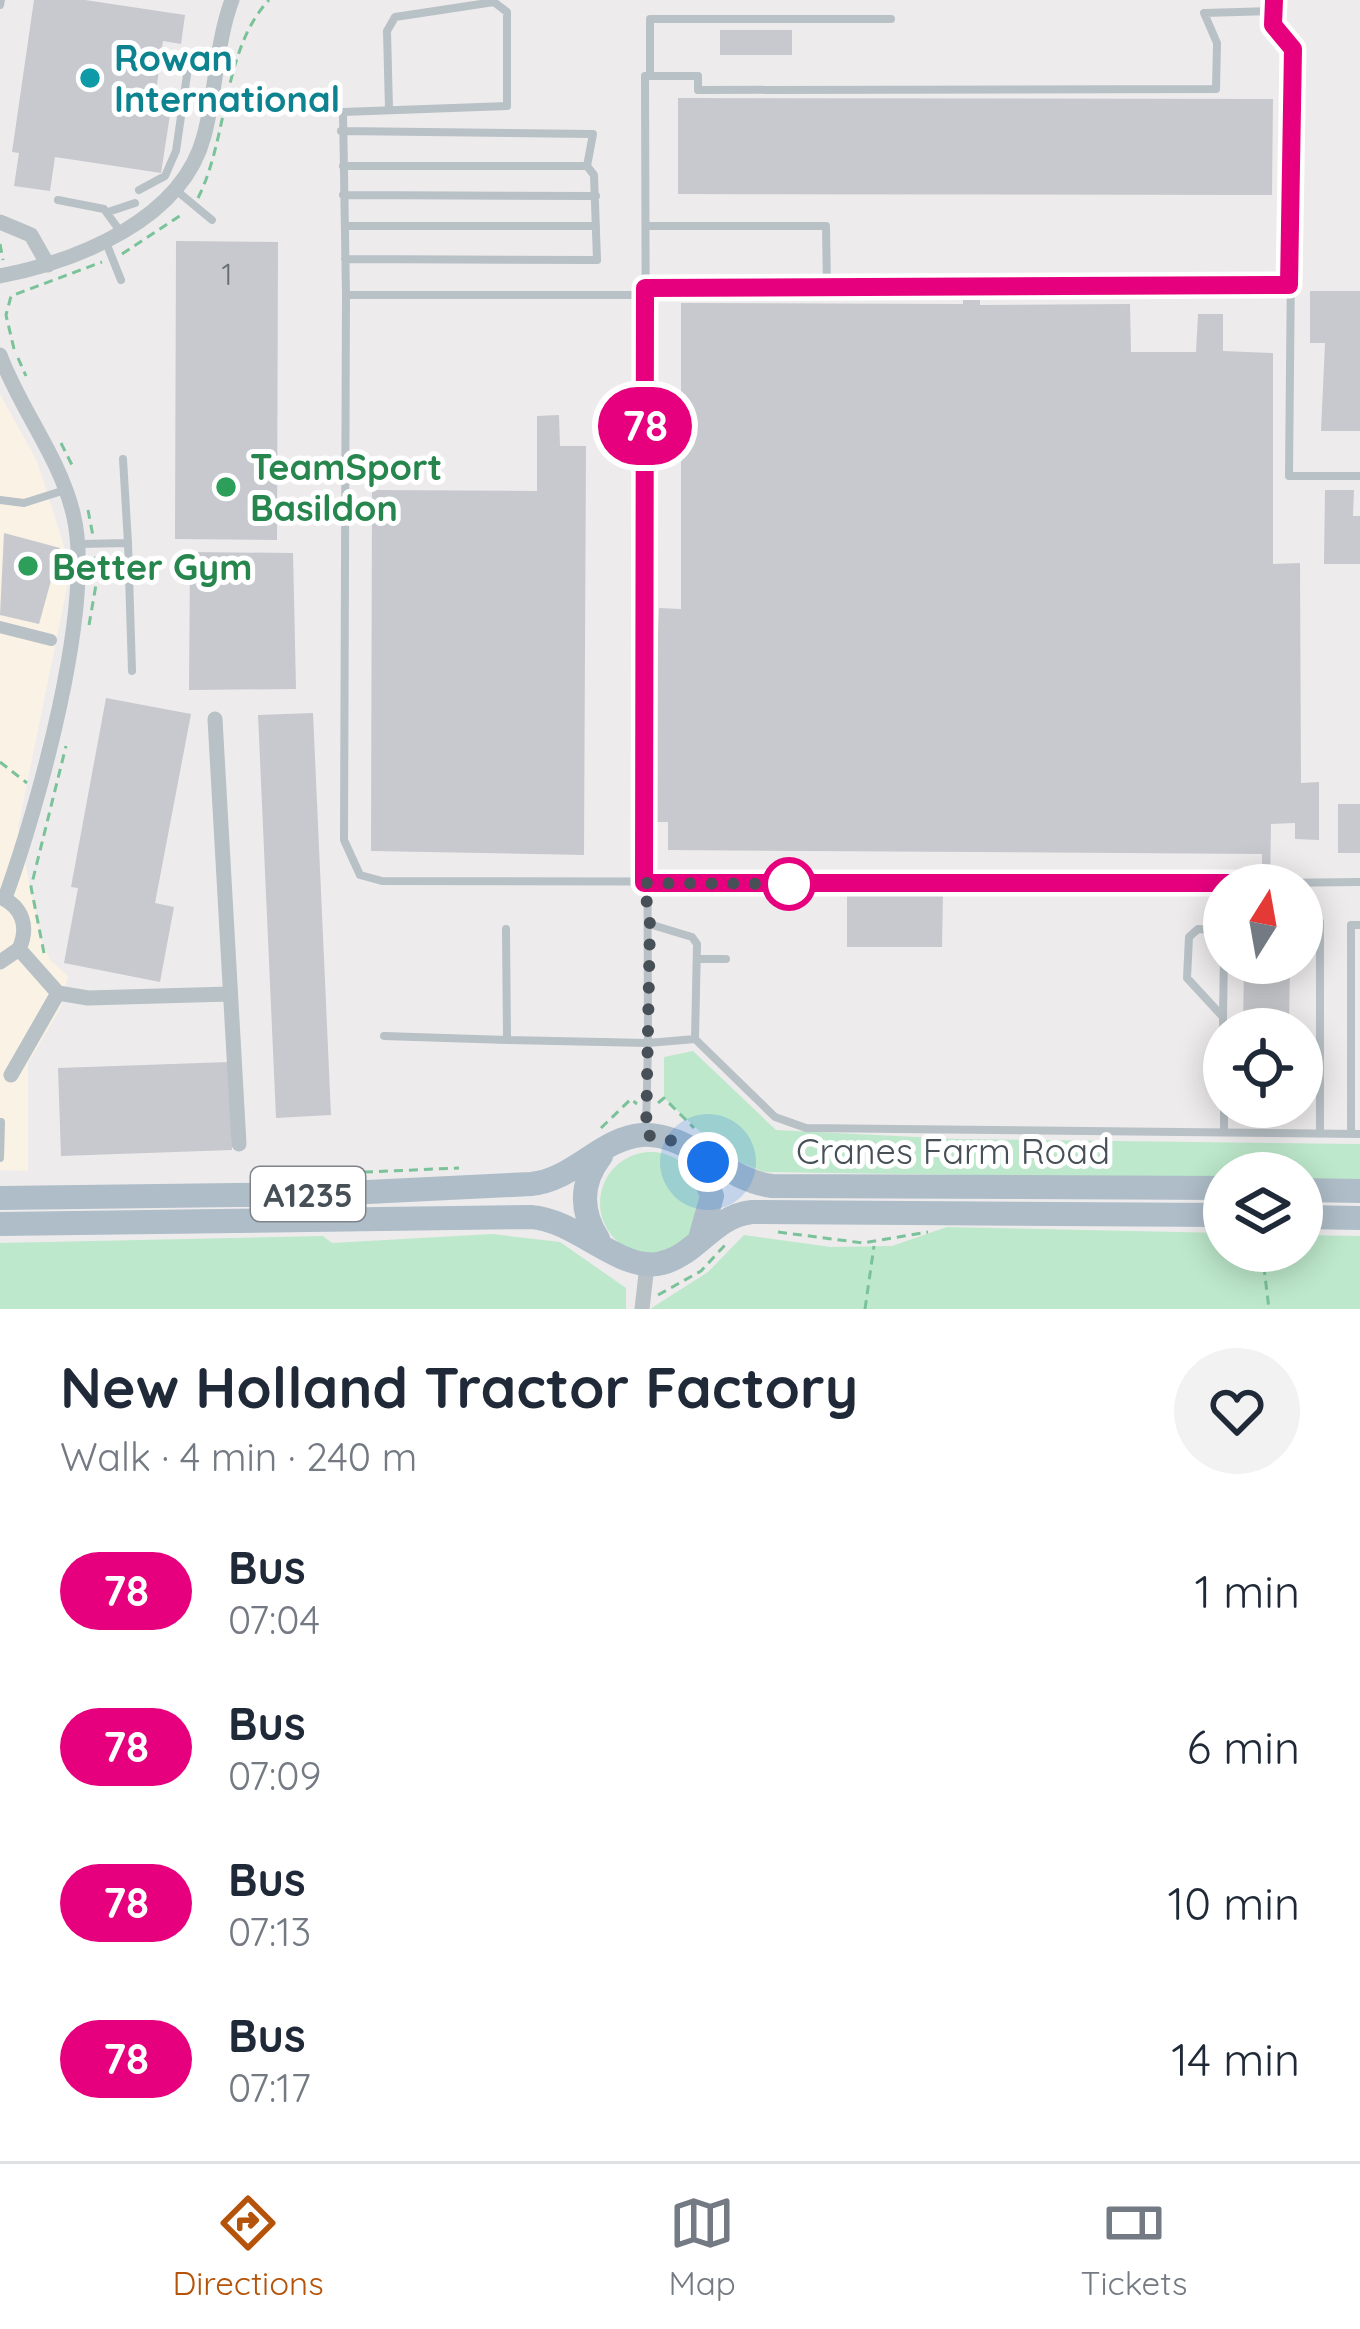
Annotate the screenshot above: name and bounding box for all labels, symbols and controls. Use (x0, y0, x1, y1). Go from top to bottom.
place label: Rowan International (114, 35, 340, 121)
marker: Rowan International (77, 65, 103, 91)
house number: 1 (221, 255, 233, 293)
line badge: 78 (591, 387, 699, 465)
text: 78 (622, 399, 668, 452)
place label: TeamSport Basildon (250, 444, 442, 530)
marker: TeamSport Basildon (213, 474, 239, 500)
place label: Better Gym (52, 544, 252, 589)
marker: Better Gym (15, 553, 41, 579)
unlabelled marker (764, 859, 814, 909)
north arrow (1203, 864, 1323, 984)
map controls (1203, 864, 1323, 1272)
button: locate (1203, 1008, 1323, 1128)
street label: Cranes Farm Road (796, 1128, 1110, 1173)
your location (678, 1132, 738, 1192)
button: layers (1203, 1152, 1323, 1272)
road number: A1235 (251, 1167, 365, 1221)
button: heart (1174, 1348, 1300, 1474)
text: New Holland Tractor Factory (60, 1351, 858, 1422)
text: Walk · 4 min · 240 m (60, 1432, 417, 1481)
text: Bus (228, 1539, 306, 1595)
text: 1 min (1194, 1563, 1300, 1619)
text: 78 (103, 1564, 149, 1617)
text: 07:04 (228, 1595, 320, 1644)
text: Bus (228, 1695, 306, 1751)
text: 6 min (1187, 1719, 1300, 1775)
text: 78 (103, 1720, 149, 1773)
text: 07:09 (228, 1751, 321, 1800)
text: Bus (228, 1851, 306, 1907)
text: 10 min (1168, 1875, 1300, 1931)
text: 78 (103, 1876, 149, 1929)
text: 07:13 (228, 1907, 311, 1956)
text: Bus (228, 2007, 306, 2063)
text: 14 min (1171, 2031, 1300, 2087)
text: 78 (103, 2032, 149, 2085)
text: 07:17 (228, 2063, 311, 2112)
tab: Directions (172, 2190, 324, 2303)
tab: Map (668, 2190, 736, 2303)
tab: Tickets (1081, 2190, 1188, 2303)

